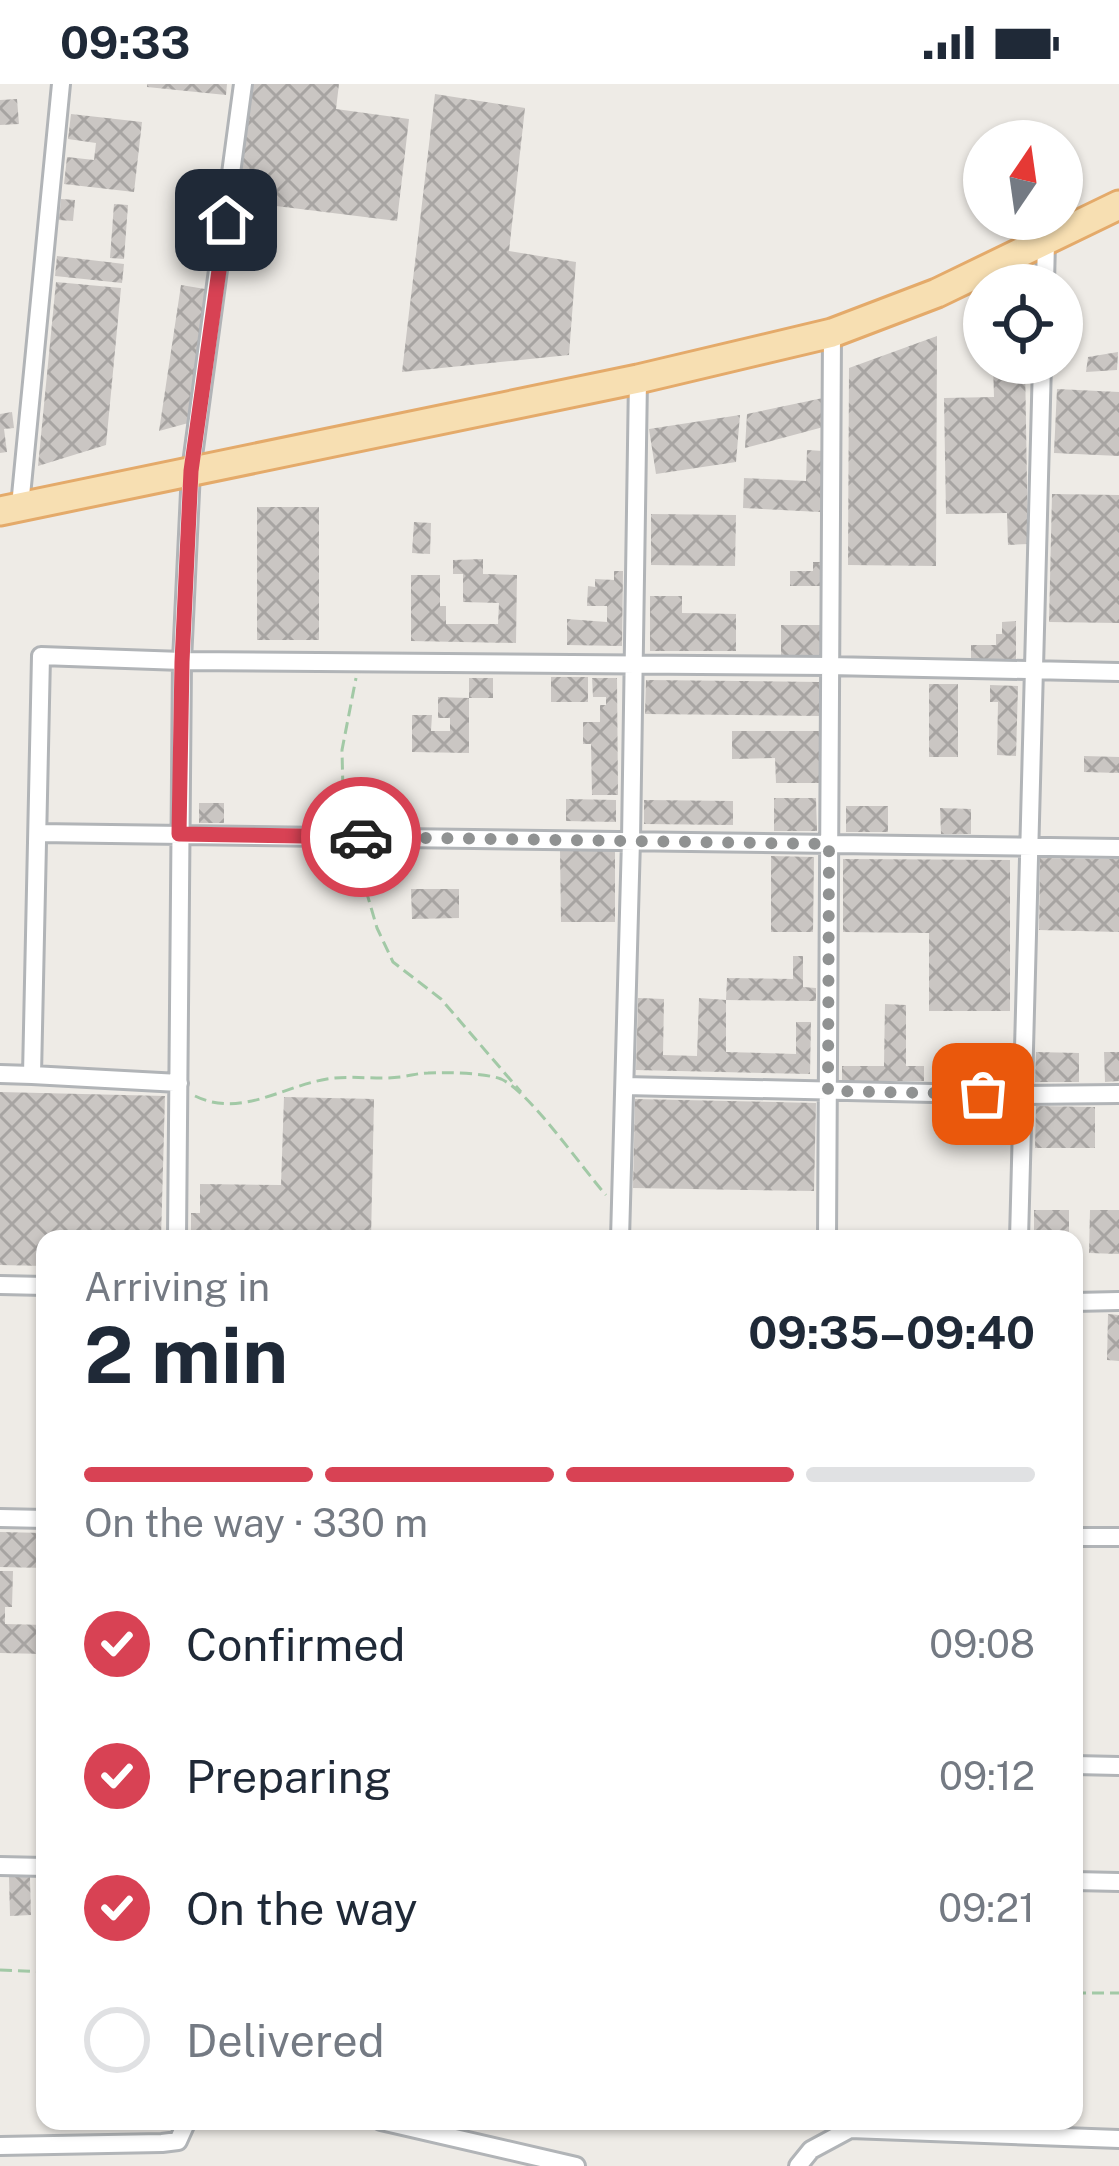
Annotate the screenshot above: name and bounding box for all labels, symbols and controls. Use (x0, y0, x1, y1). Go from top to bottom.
text: 09:33 (60, 16, 190, 69)
north arrow (963, 120, 1083, 240)
map controls (963, 120, 1083, 384)
pin (175, 169, 277, 271)
icon: home (193, 187, 259, 253)
button: locate (963, 264, 1083, 384)
courier (301, 777, 421, 897)
icon: car (328, 804, 394, 870)
pin (932, 1043, 1034, 1145)
icon: bag (950, 1061, 1016, 1127)
text: Arriving in (84, 1264, 270, 1310)
text: 09:35–09:40 (748, 1306, 1035, 1359)
text: 2 min (84, 1309, 288, 1401)
text: On the way · 330 m (84, 1500, 428, 1546)
icon: check (84, 1611, 150, 1677)
text: Confirmed (186, 1618, 405, 1671)
text: 09:08 (929, 1621, 1035, 1667)
icon: check (84, 1743, 150, 1809)
text: Preparing (186, 1750, 392, 1803)
text: 09:12 (939, 1753, 1035, 1799)
icon: check (84, 1875, 150, 1941)
text: On the way (186, 1882, 418, 1935)
text: 09:21 (938, 1885, 1035, 1931)
text: Delivered (186, 2014, 385, 2067)

